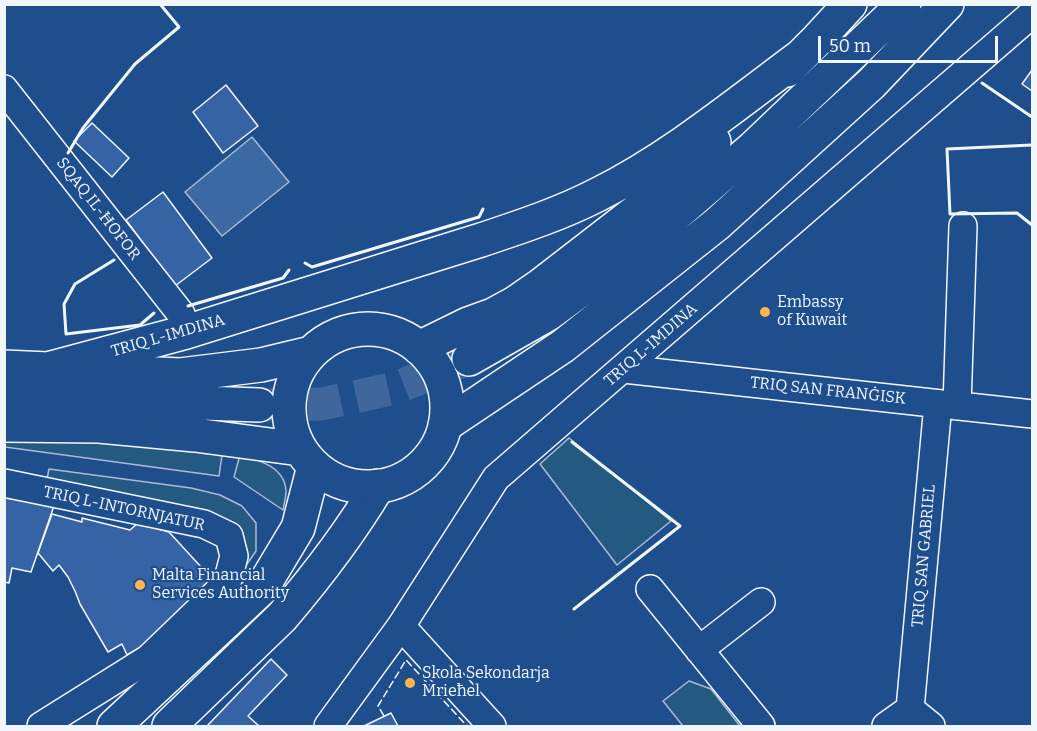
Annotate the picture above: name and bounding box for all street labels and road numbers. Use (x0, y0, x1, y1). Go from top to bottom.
street label: SQAQ IL-ĦOFOR (52, 154, 144, 264)
street label: TRIQ L-IMDINA (600, 299, 702, 391)
street label: TRIQ L-IMDINA (109, 311, 227, 361)
street label: TRIQ SAN FRANĠISK (749, 373, 907, 409)
street label: TRIQ L-INTORNJATUR (42, 482, 206, 536)
street label: TRIQ SAN GABRIEL (908, 484, 940, 628)

